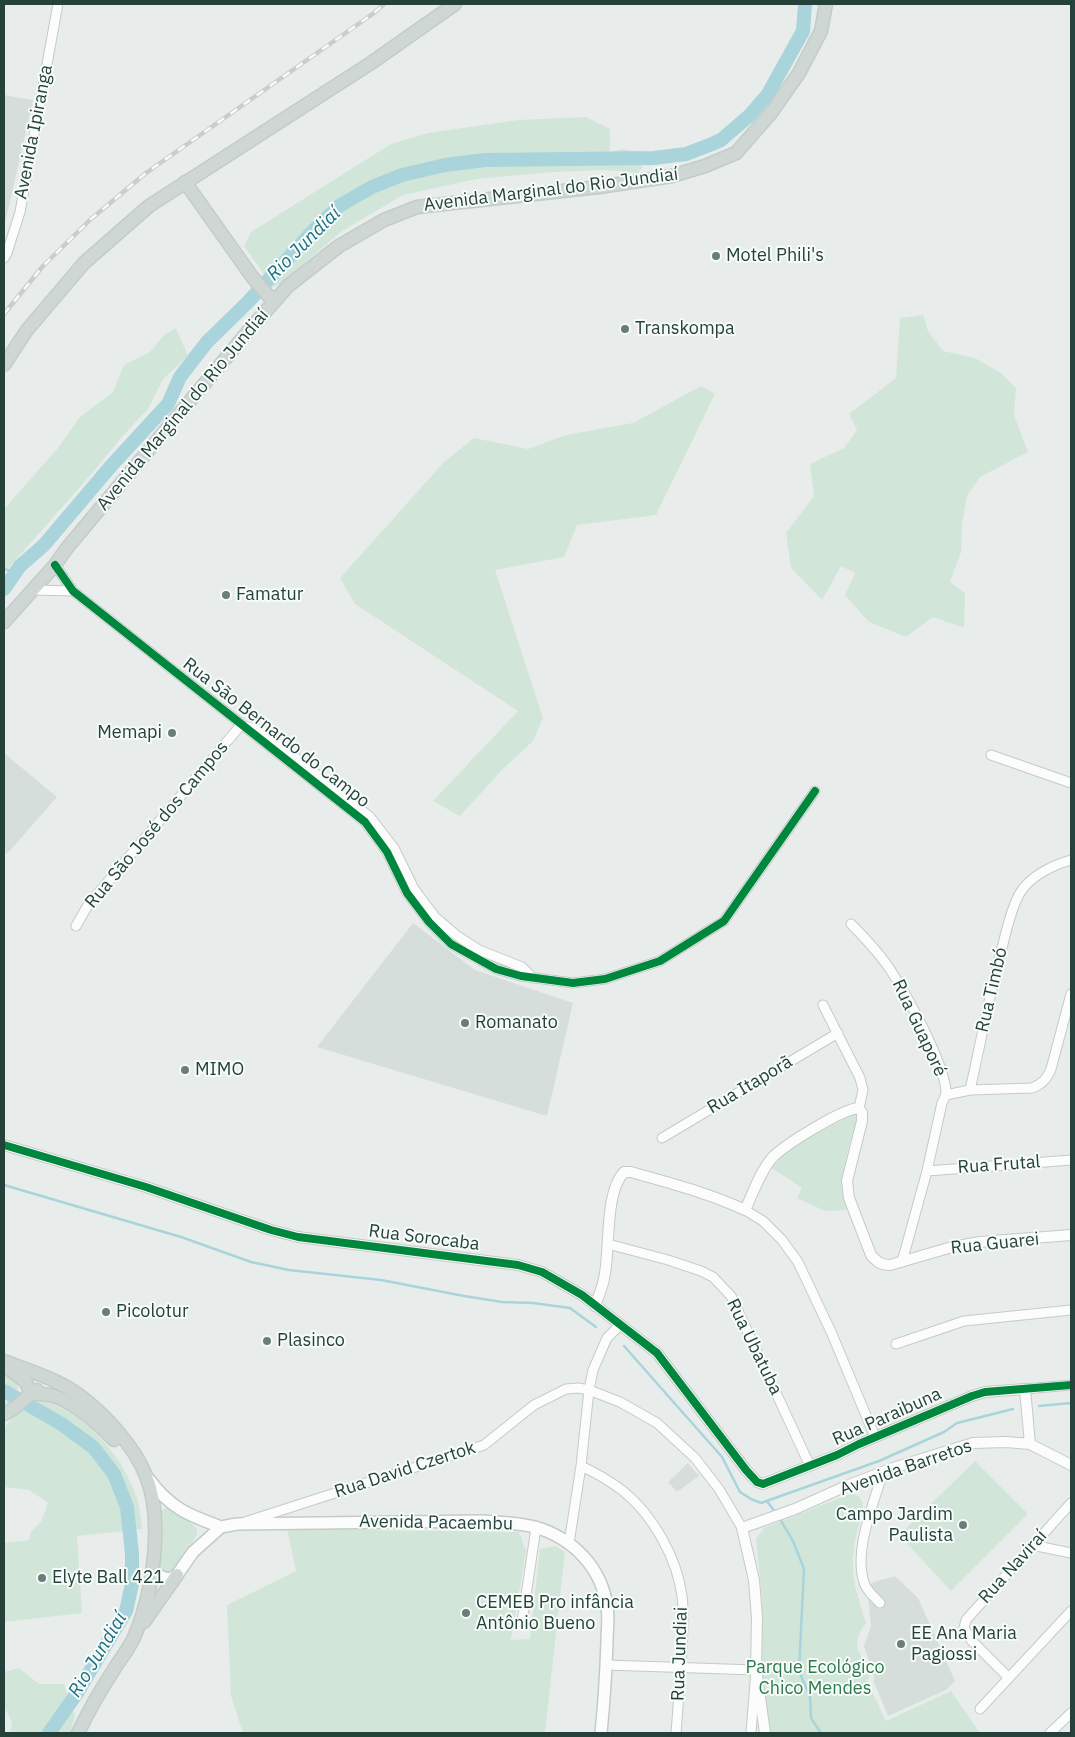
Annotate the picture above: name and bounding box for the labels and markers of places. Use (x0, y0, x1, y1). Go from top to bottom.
place label: Motel Phili's (726, 245, 824, 267)
marker: Motel Phili's (710, 250, 722, 262)
place label: Transkompa (635, 318, 735, 340)
marker: Transkompa (619, 323, 631, 335)
place label: Famatur (236, 584, 303, 606)
marker: Famatur (220, 589, 232, 601)
place label: Memapi (97, 722, 162, 744)
marker: Memapi (166, 727, 178, 739)
place label: Romanato (475, 1012, 558, 1034)
marker: Romanato (459, 1017, 471, 1029)
place label: MIMO (195, 1059, 244, 1081)
marker: MIMO (179, 1064, 191, 1076)
place label: Picolotur (116, 1301, 189, 1323)
marker: Picolotur (100, 1306, 112, 1318)
place label: Plasinco (277, 1330, 345, 1352)
marker: Plasinco (261, 1335, 273, 1347)
place label: Campo Jardim Paulista (836, 1504, 953, 1546)
marker: Campo Jardim Paulista (957, 1519, 969, 1531)
place label: Elyte Ball 421 (52, 1567, 164, 1589)
marker: Elyte Ball 421 (36, 1572, 48, 1584)
place label: CEMEB Pro infância Antônio Bueno (476, 1592, 634, 1635)
marker: CEMEB Pro infância Antônio Bueno (460, 1607, 472, 1619)
place label: EE Ana Maria Pagiossi (911, 1623, 1017, 1666)
marker: EE Ana Maria Pagiossi (895, 1638, 907, 1650)

